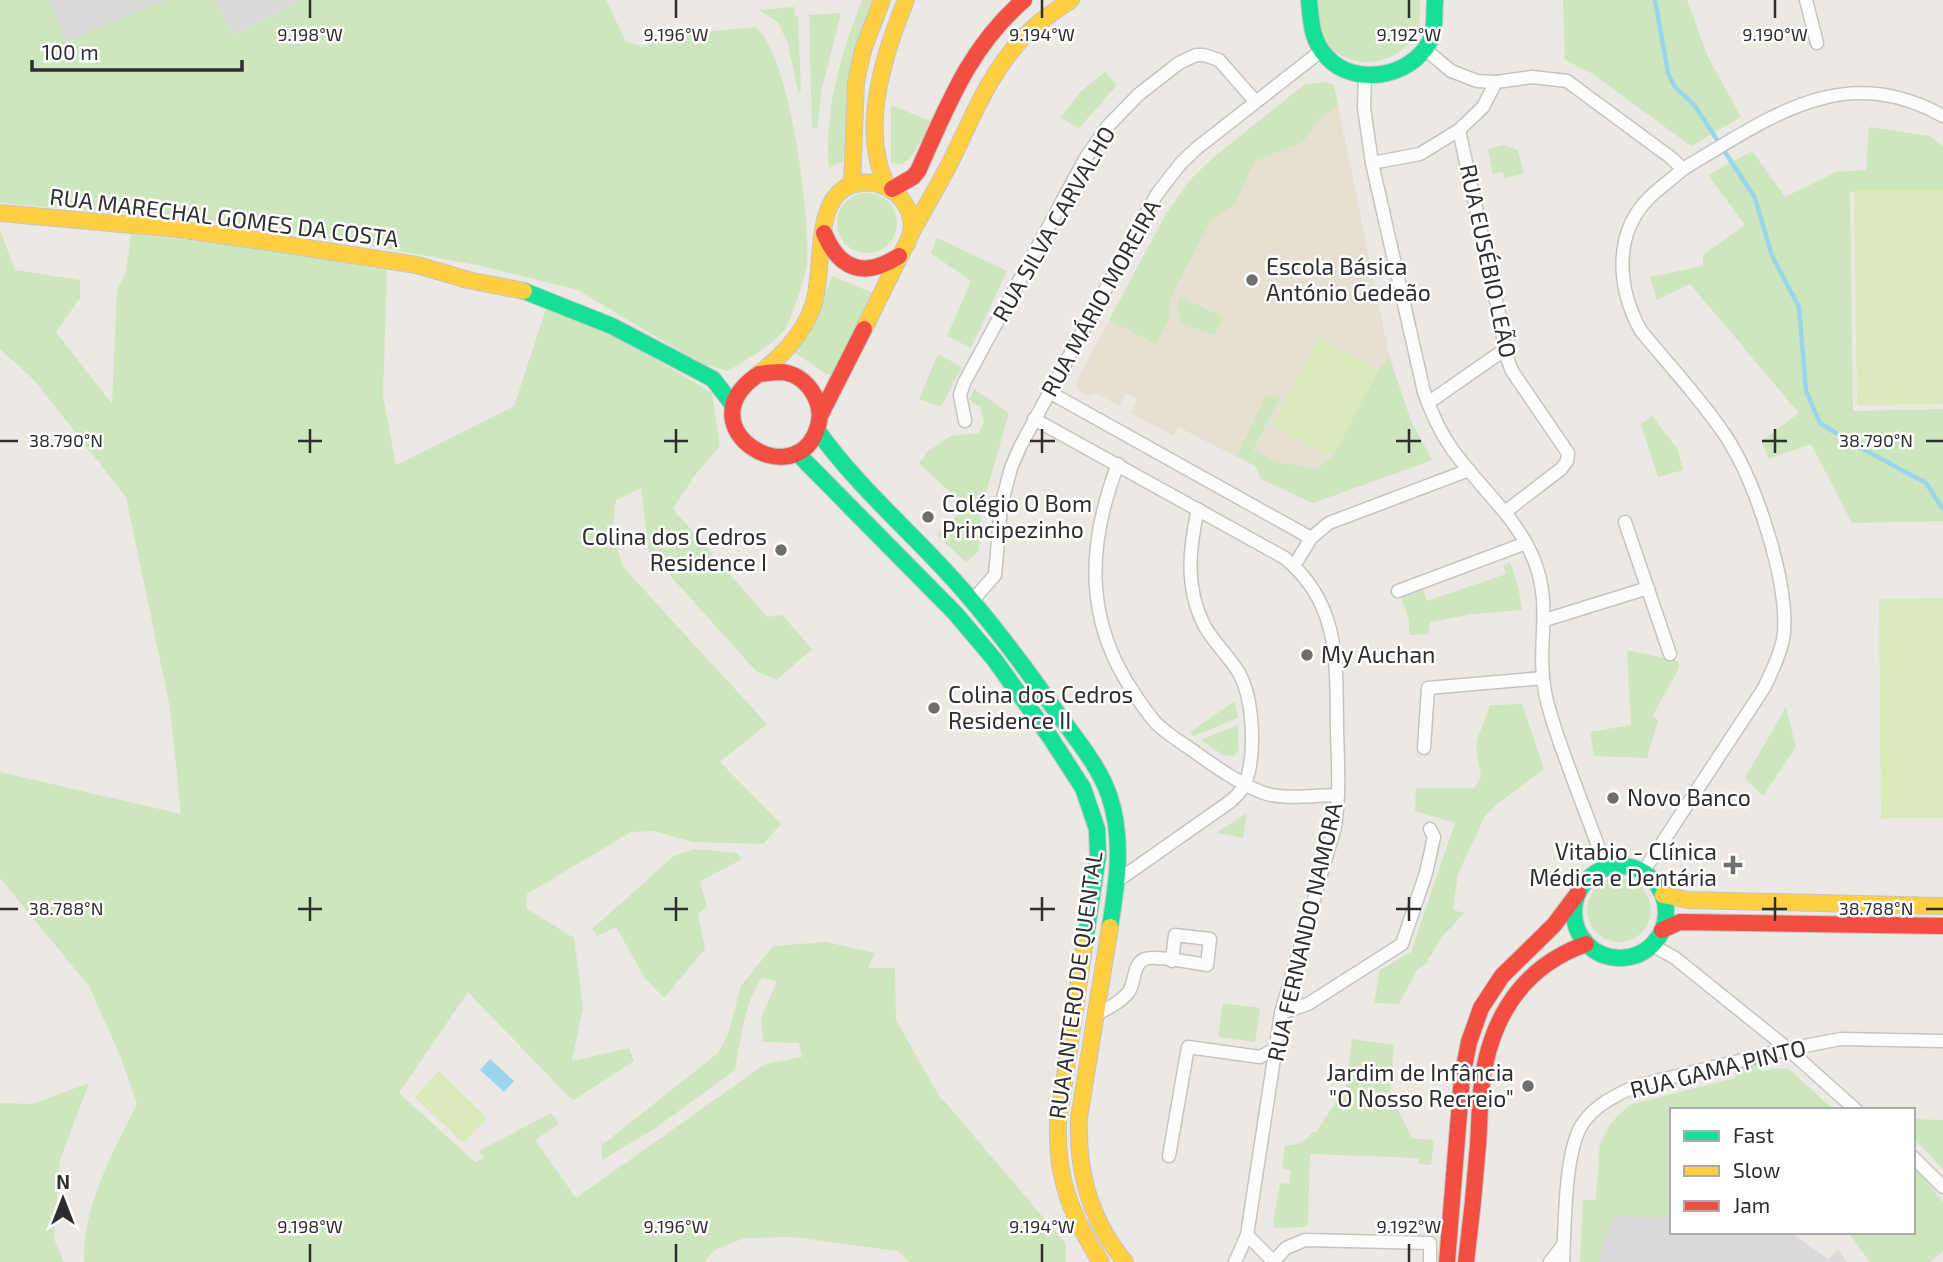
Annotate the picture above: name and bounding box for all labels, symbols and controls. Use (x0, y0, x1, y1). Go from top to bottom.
text: 9.198°W (277, 23, 343, 45)
text: 9.196°W (644, 23, 709, 45)
text: 9.194°W (1009, 23, 1075, 45)
text: 9.192°W (1377, 23, 1441, 45)
text: 9.190°W (1742, 23, 1808, 45)
scale bar (32, 28, 242, 72)
text: 100 m (42, 39, 99, 64)
street label: RUA SILVA CARVALHO (986, 121, 1120, 326)
street label: RUA EUSÉBIO LEÃO (1455, 161, 1523, 360)
street label: RUA MARECHAL GOMES DA COSTA (48, 182, 401, 252)
street label: RUA MÁRIO MOREIRA (1034, 194, 1166, 401)
place label: Escola Básica António Gedeão (1266, 252, 1431, 306)
marker: Escola Básica António Gedeão (1244, 272, 1260, 288)
text: 38.790°N (29, 429, 103, 451)
text: 38.790°N (1839, 429, 1913, 451)
place label: Colégio O Bom Principezinho (942, 489, 1092, 543)
marker: Colégio O Bom Principezinho (920, 509, 936, 525)
place label: Colina dos Cedros Residence I (582, 522, 767, 576)
marker: Colina dos Cedros Residence I (773, 542, 789, 558)
place label: My Auchan (1321, 640, 1435, 668)
marker: My Auchan (1299, 647, 1315, 663)
place label: Colina dos Cedros Residence II (948, 680, 1133, 734)
marker: Colina dos Cedros Residence II (926, 700, 942, 716)
place label: Novo Banco (1627, 783, 1751, 811)
marker: Novo Banco (1605, 790, 1621, 806)
street label: RUA FERNANDO NAMORA (1261, 799, 1348, 1064)
place label: Vitabio - Clínica Médica e Dentária (1529, 837, 1717, 891)
street label: RUA ANTERO DE QUENTAL (1042, 849, 1108, 1121)
marker: Vitabio - Clínica Médica e Dentária (1723, 855, 1743, 875)
text: 38.788°N (29, 897, 103, 919)
text: 38.788°N (1839, 897, 1913, 919)
street label: RUA GAMA PINTO (1627, 1033, 1809, 1103)
place label: Jardim de Infância "O Nosso Recreio" (1326, 1058, 1514, 1112)
marker: Jardim de Infância "O Nosso Recreio" (1520, 1078, 1536, 1094)
legend (1670, 1108, 1915, 1234)
text: Fast (1733, 1122, 1774, 1147)
text: Slow (1733, 1157, 1780, 1182)
north arrow (28, 1164, 98, 1234)
text: N (56, 1170, 70, 1193)
text: Jam (1733, 1192, 1770, 1217)
text: 9.198°W (277, 1215, 343, 1237)
text: 9.196°W (644, 1215, 709, 1237)
text: 9.194°W (1009, 1215, 1075, 1237)
text: 9.192°W (1377, 1215, 1441, 1237)

